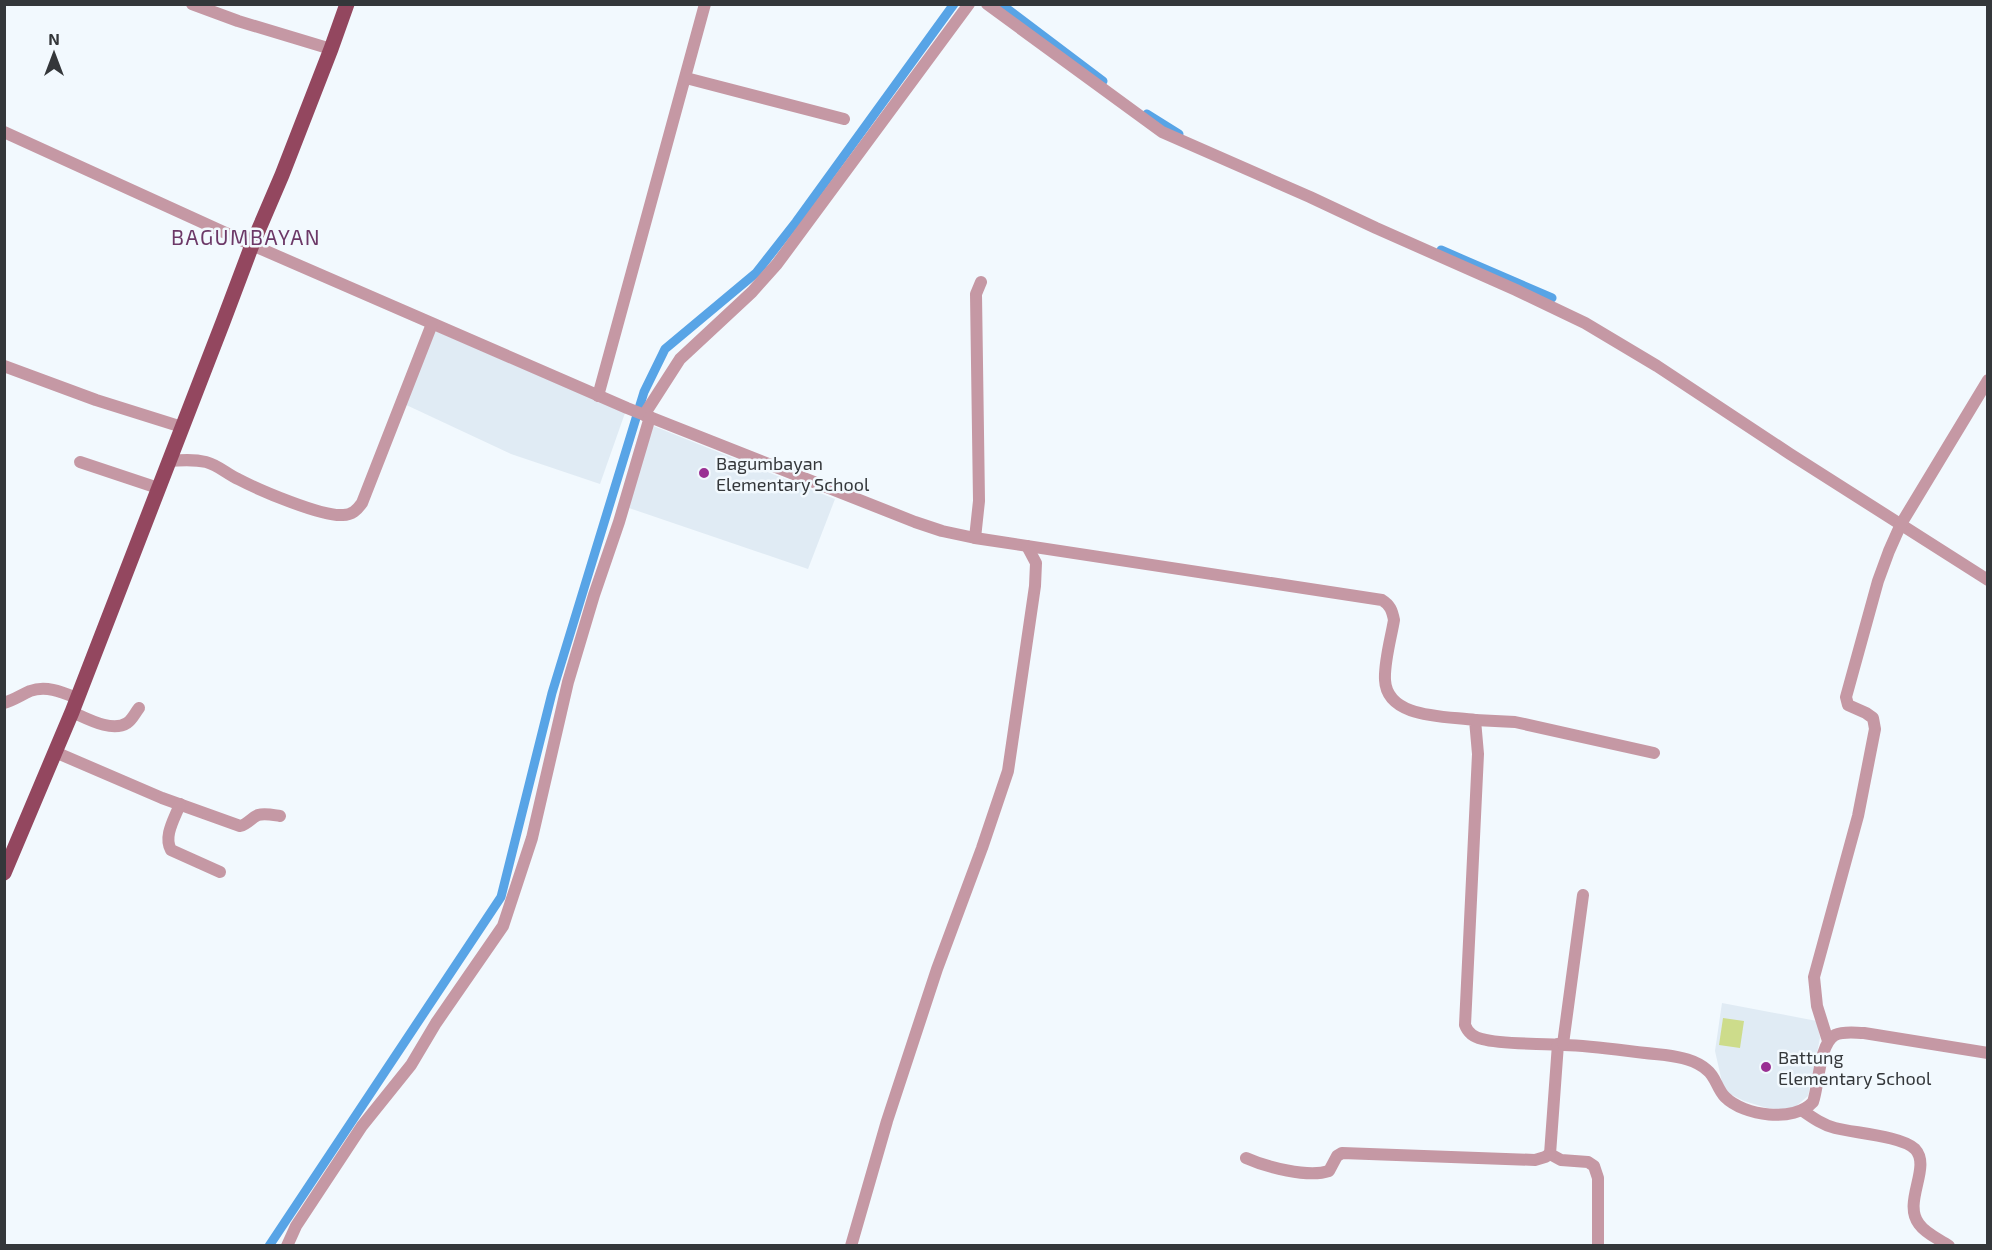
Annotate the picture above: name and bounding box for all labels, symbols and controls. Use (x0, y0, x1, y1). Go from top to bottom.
north arrow (24, 24, 84, 84)
text: N (48, 29, 60, 48)
district label: BAGUMBAYAN (171, 224, 321, 249)
place label: Bagumbayan Elementary School (716, 452, 870, 495)
marker: Bagumbayan Elementary School (697, 466, 711, 480)
place label: Battung Elementary School (1778, 1046, 1932, 1089)
marker: Battung Elementary School (1759, 1060, 1773, 1074)

